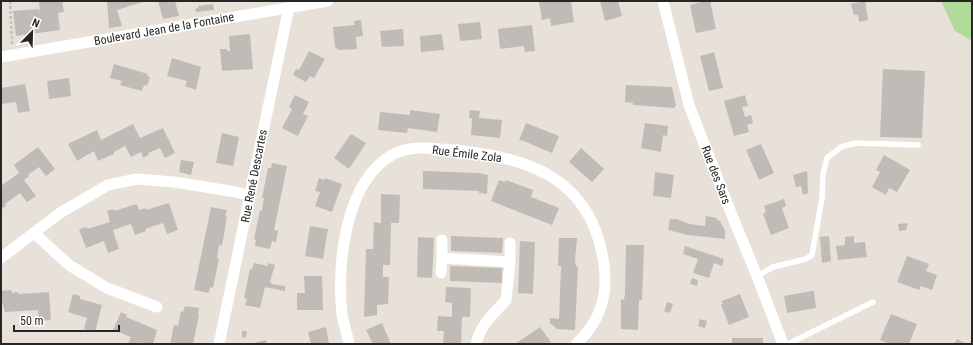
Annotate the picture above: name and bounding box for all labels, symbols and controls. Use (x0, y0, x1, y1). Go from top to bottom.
street label: Boulevard Jean de la Fontaine (93, 10, 236, 48)
north arrow (12, 12, 52, 52)
text: N (30, 16, 42, 31)
street label: Rue René Descartes (238, 128, 270, 224)
street label: Rue Émile Zola (431, 142, 503, 165)
street label: Rue des Sars (698, 144, 734, 206)
scale bar (14, 307, 119, 333)
text: 50 m (20, 314, 44, 328)

